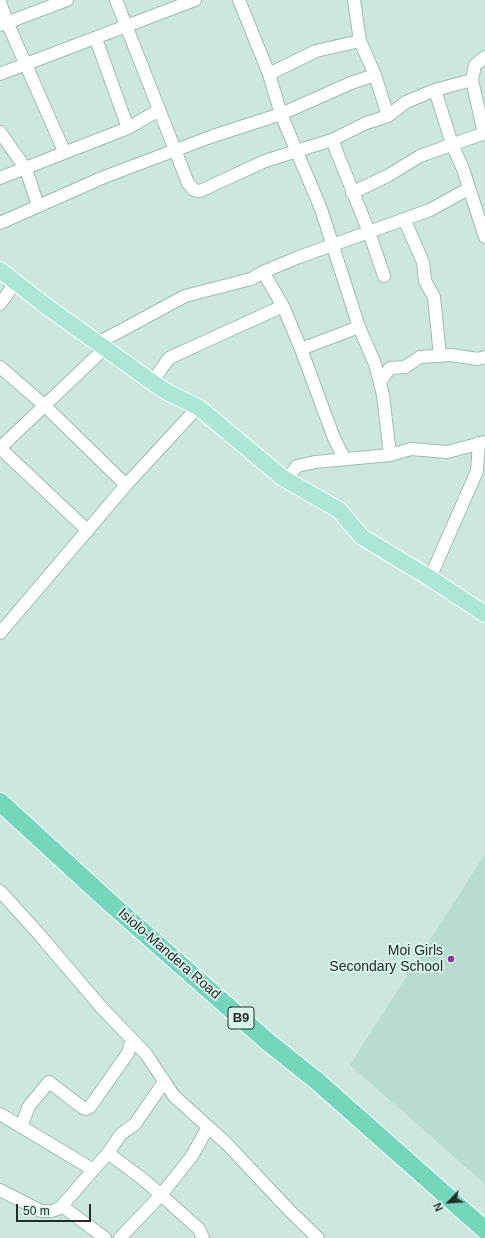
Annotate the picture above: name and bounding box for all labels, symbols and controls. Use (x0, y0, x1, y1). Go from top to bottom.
street label: Isiolo-Mandera Road (114, 905, 224, 1003)
place label: Moi Girls Secondary School (329, 943, 443, 976)
marker: Moi Girls Secondary School (446, 954, 456, 964)
road number: B9 (228, 1007, 254, 1029)
north arrow (429, 1182, 469, 1222)
scale bar (18, 1196, 93, 1222)
text: N (431, 1201, 445, 1213)
text: 50 m (23, 1204, 50, 1218)

